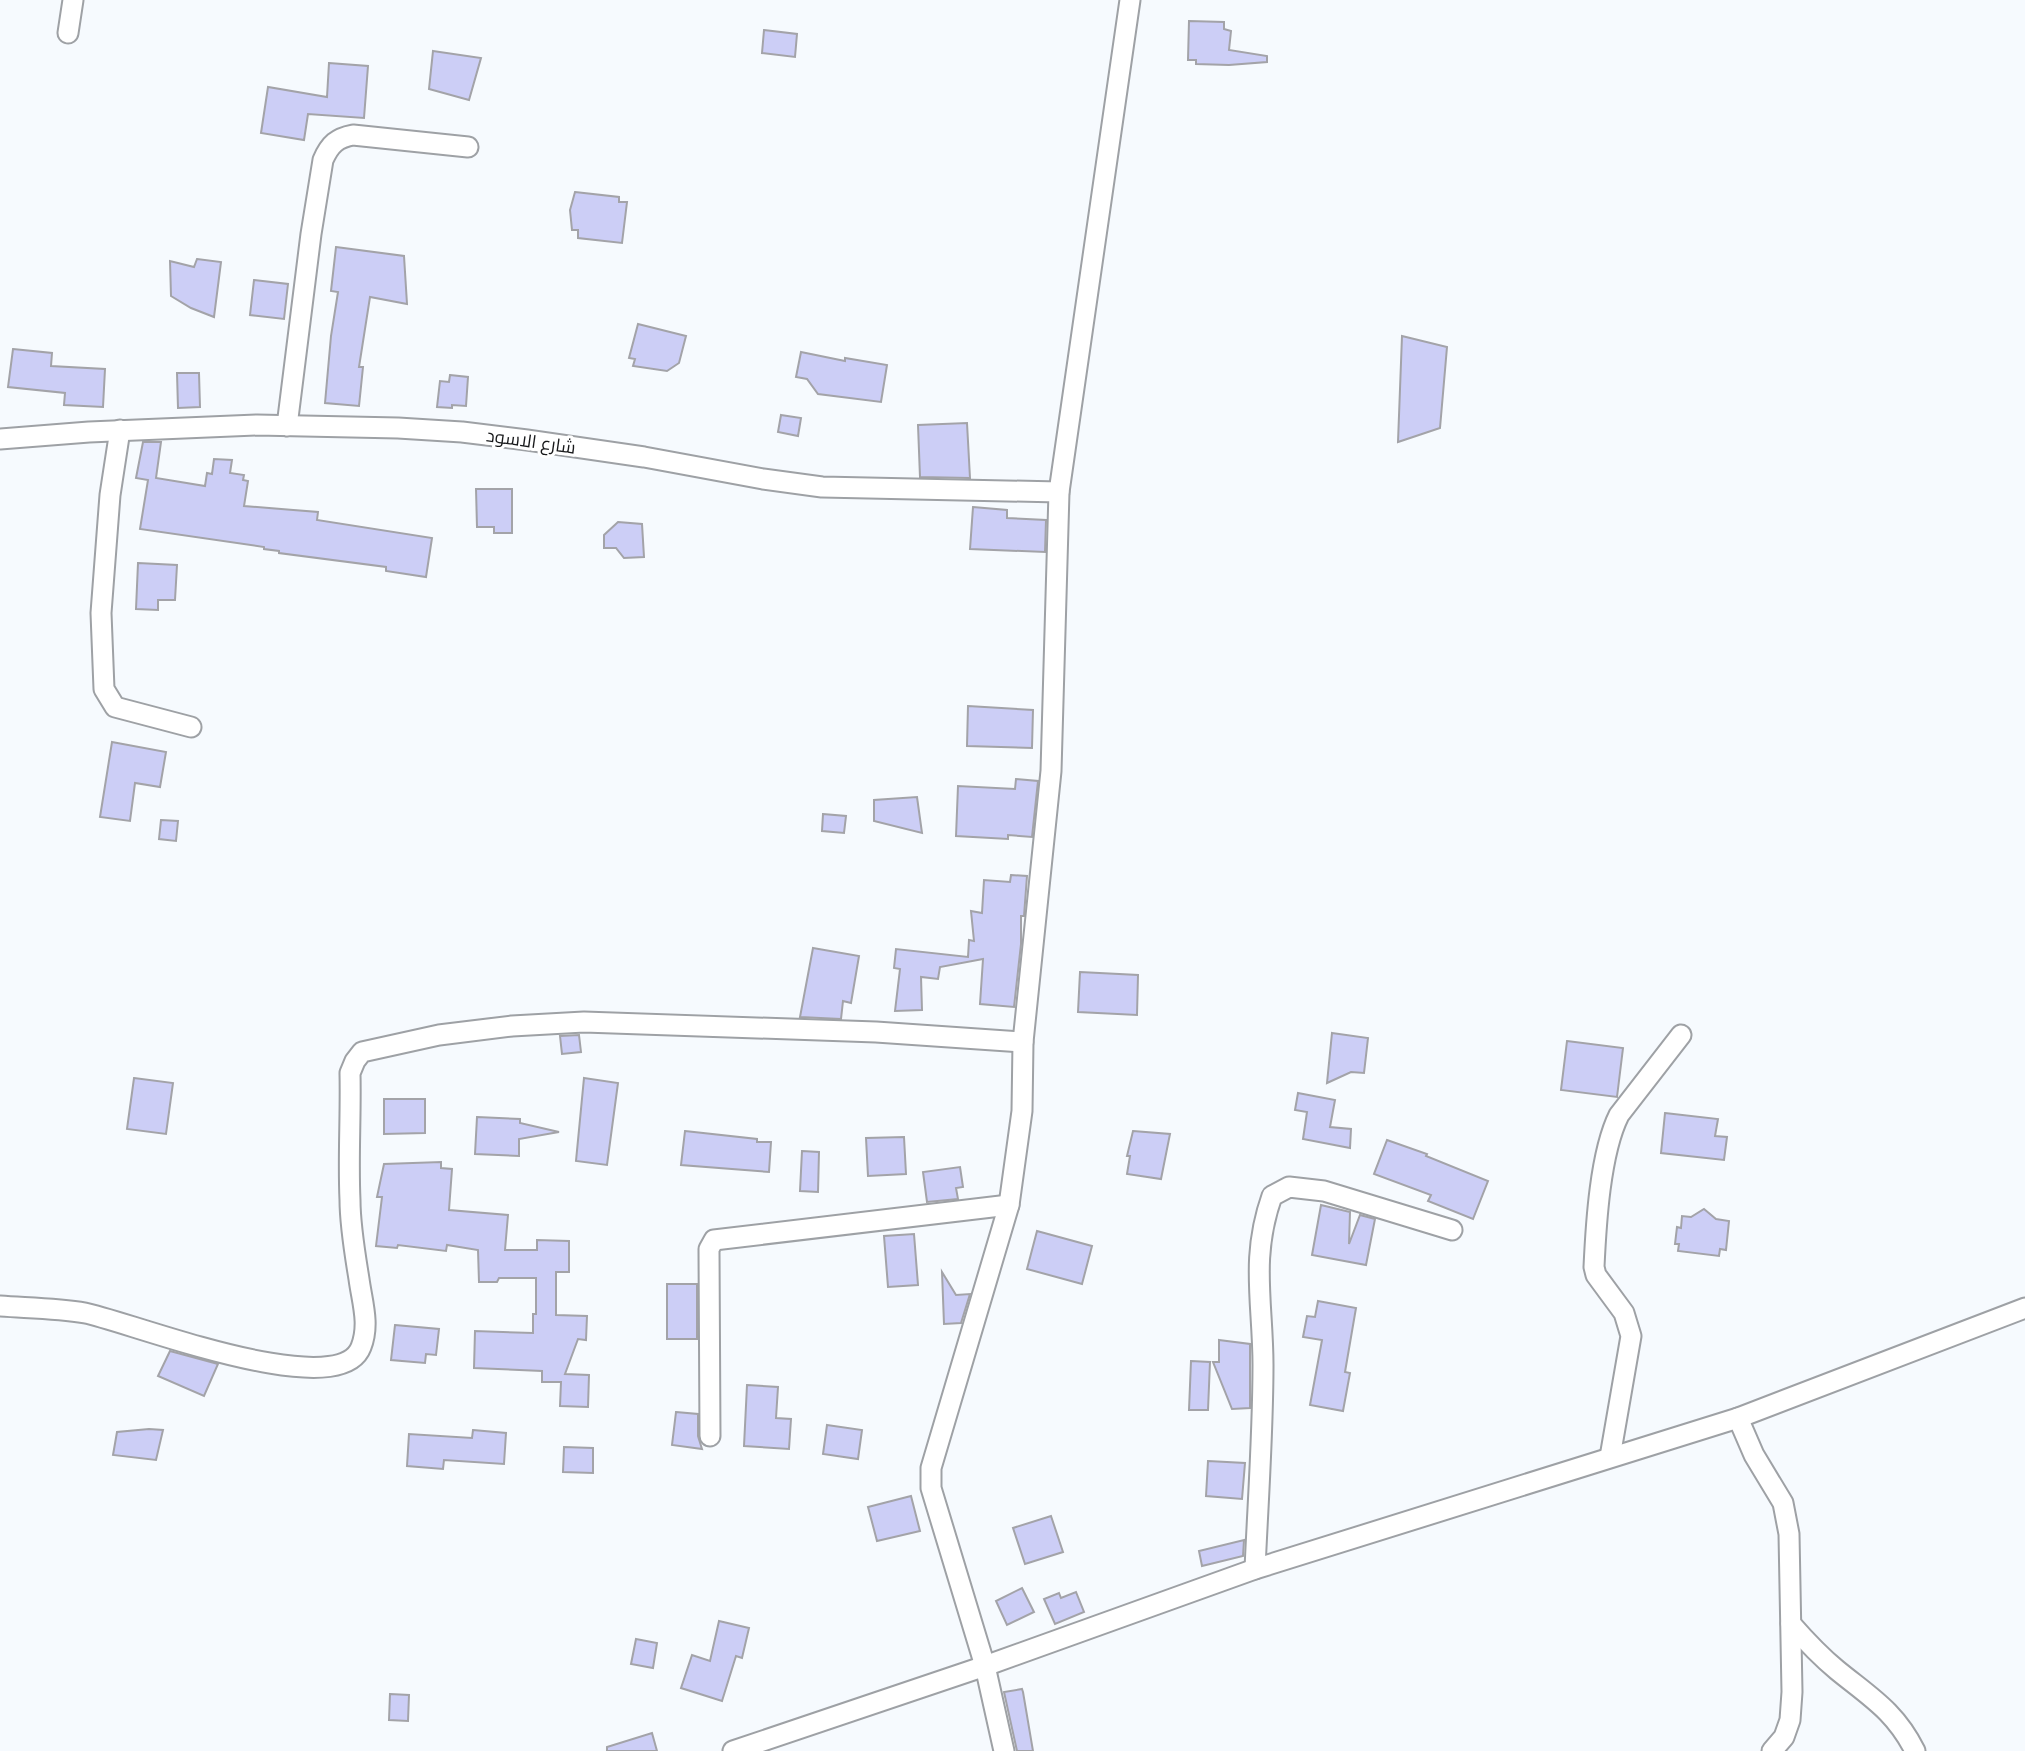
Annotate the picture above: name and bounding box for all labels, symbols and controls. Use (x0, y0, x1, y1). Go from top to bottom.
street label: شارع الاسود (485, 423, 577, 460)

